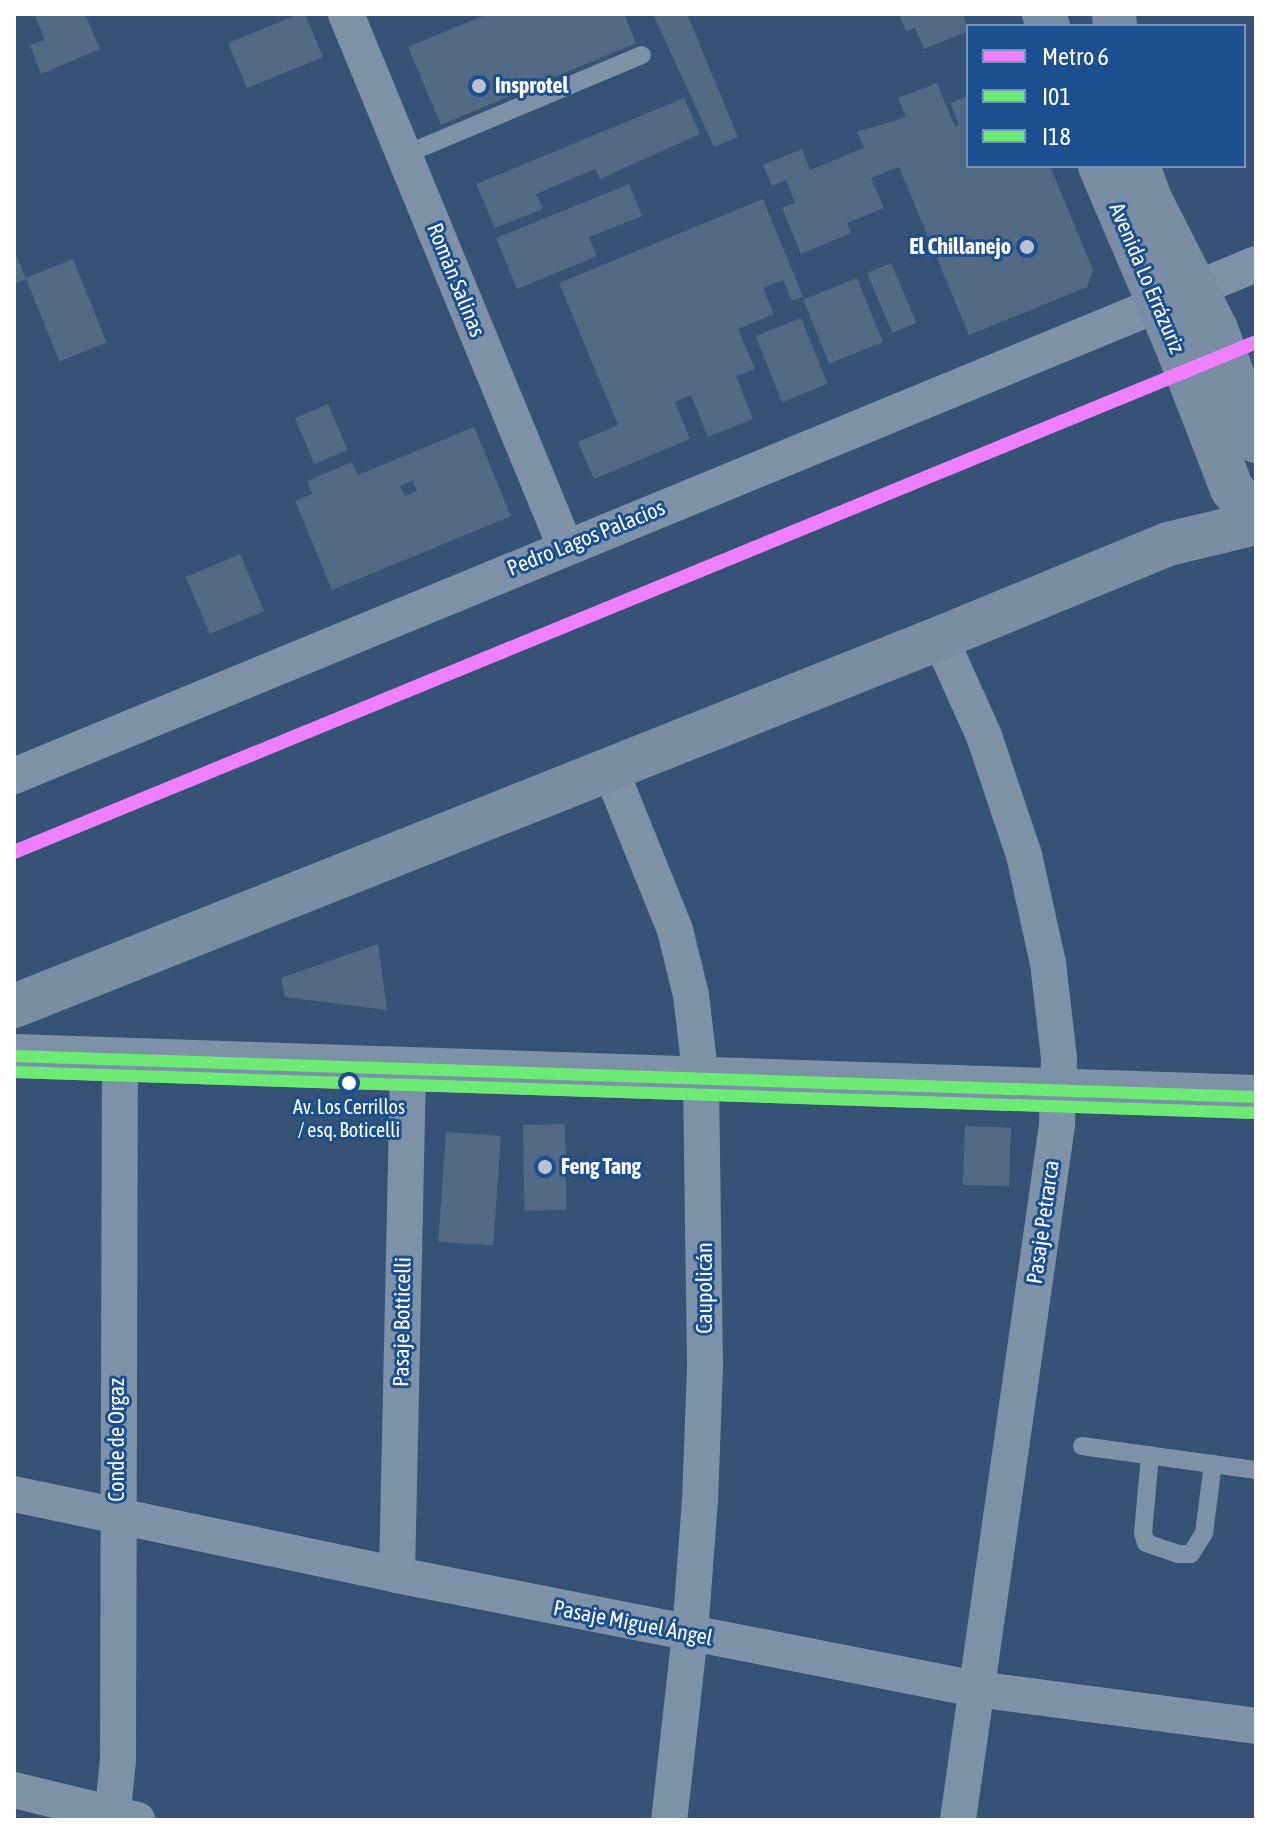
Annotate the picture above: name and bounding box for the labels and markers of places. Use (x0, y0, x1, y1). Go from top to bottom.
place label: Insprotel (495, 73, 568, 99)
marker: Insprotel (470, 77, 488, 95)
place label: El Chillanejo (909, 234, 1011, 260)
marker: El Chillanejo (1018, 238, 1036, 256)
marker: Av. Los Cerrillos / esq. Boticelli (341, 1075, 357, 1091)
place label: Av. Los Cerrillos / esq. Boticelli (293, 1094, 405, 1141)
place label: Feng Tang (561, 1154, 641, 1180)
marker: Feng Tang (536, 1158, 554, 1176)

